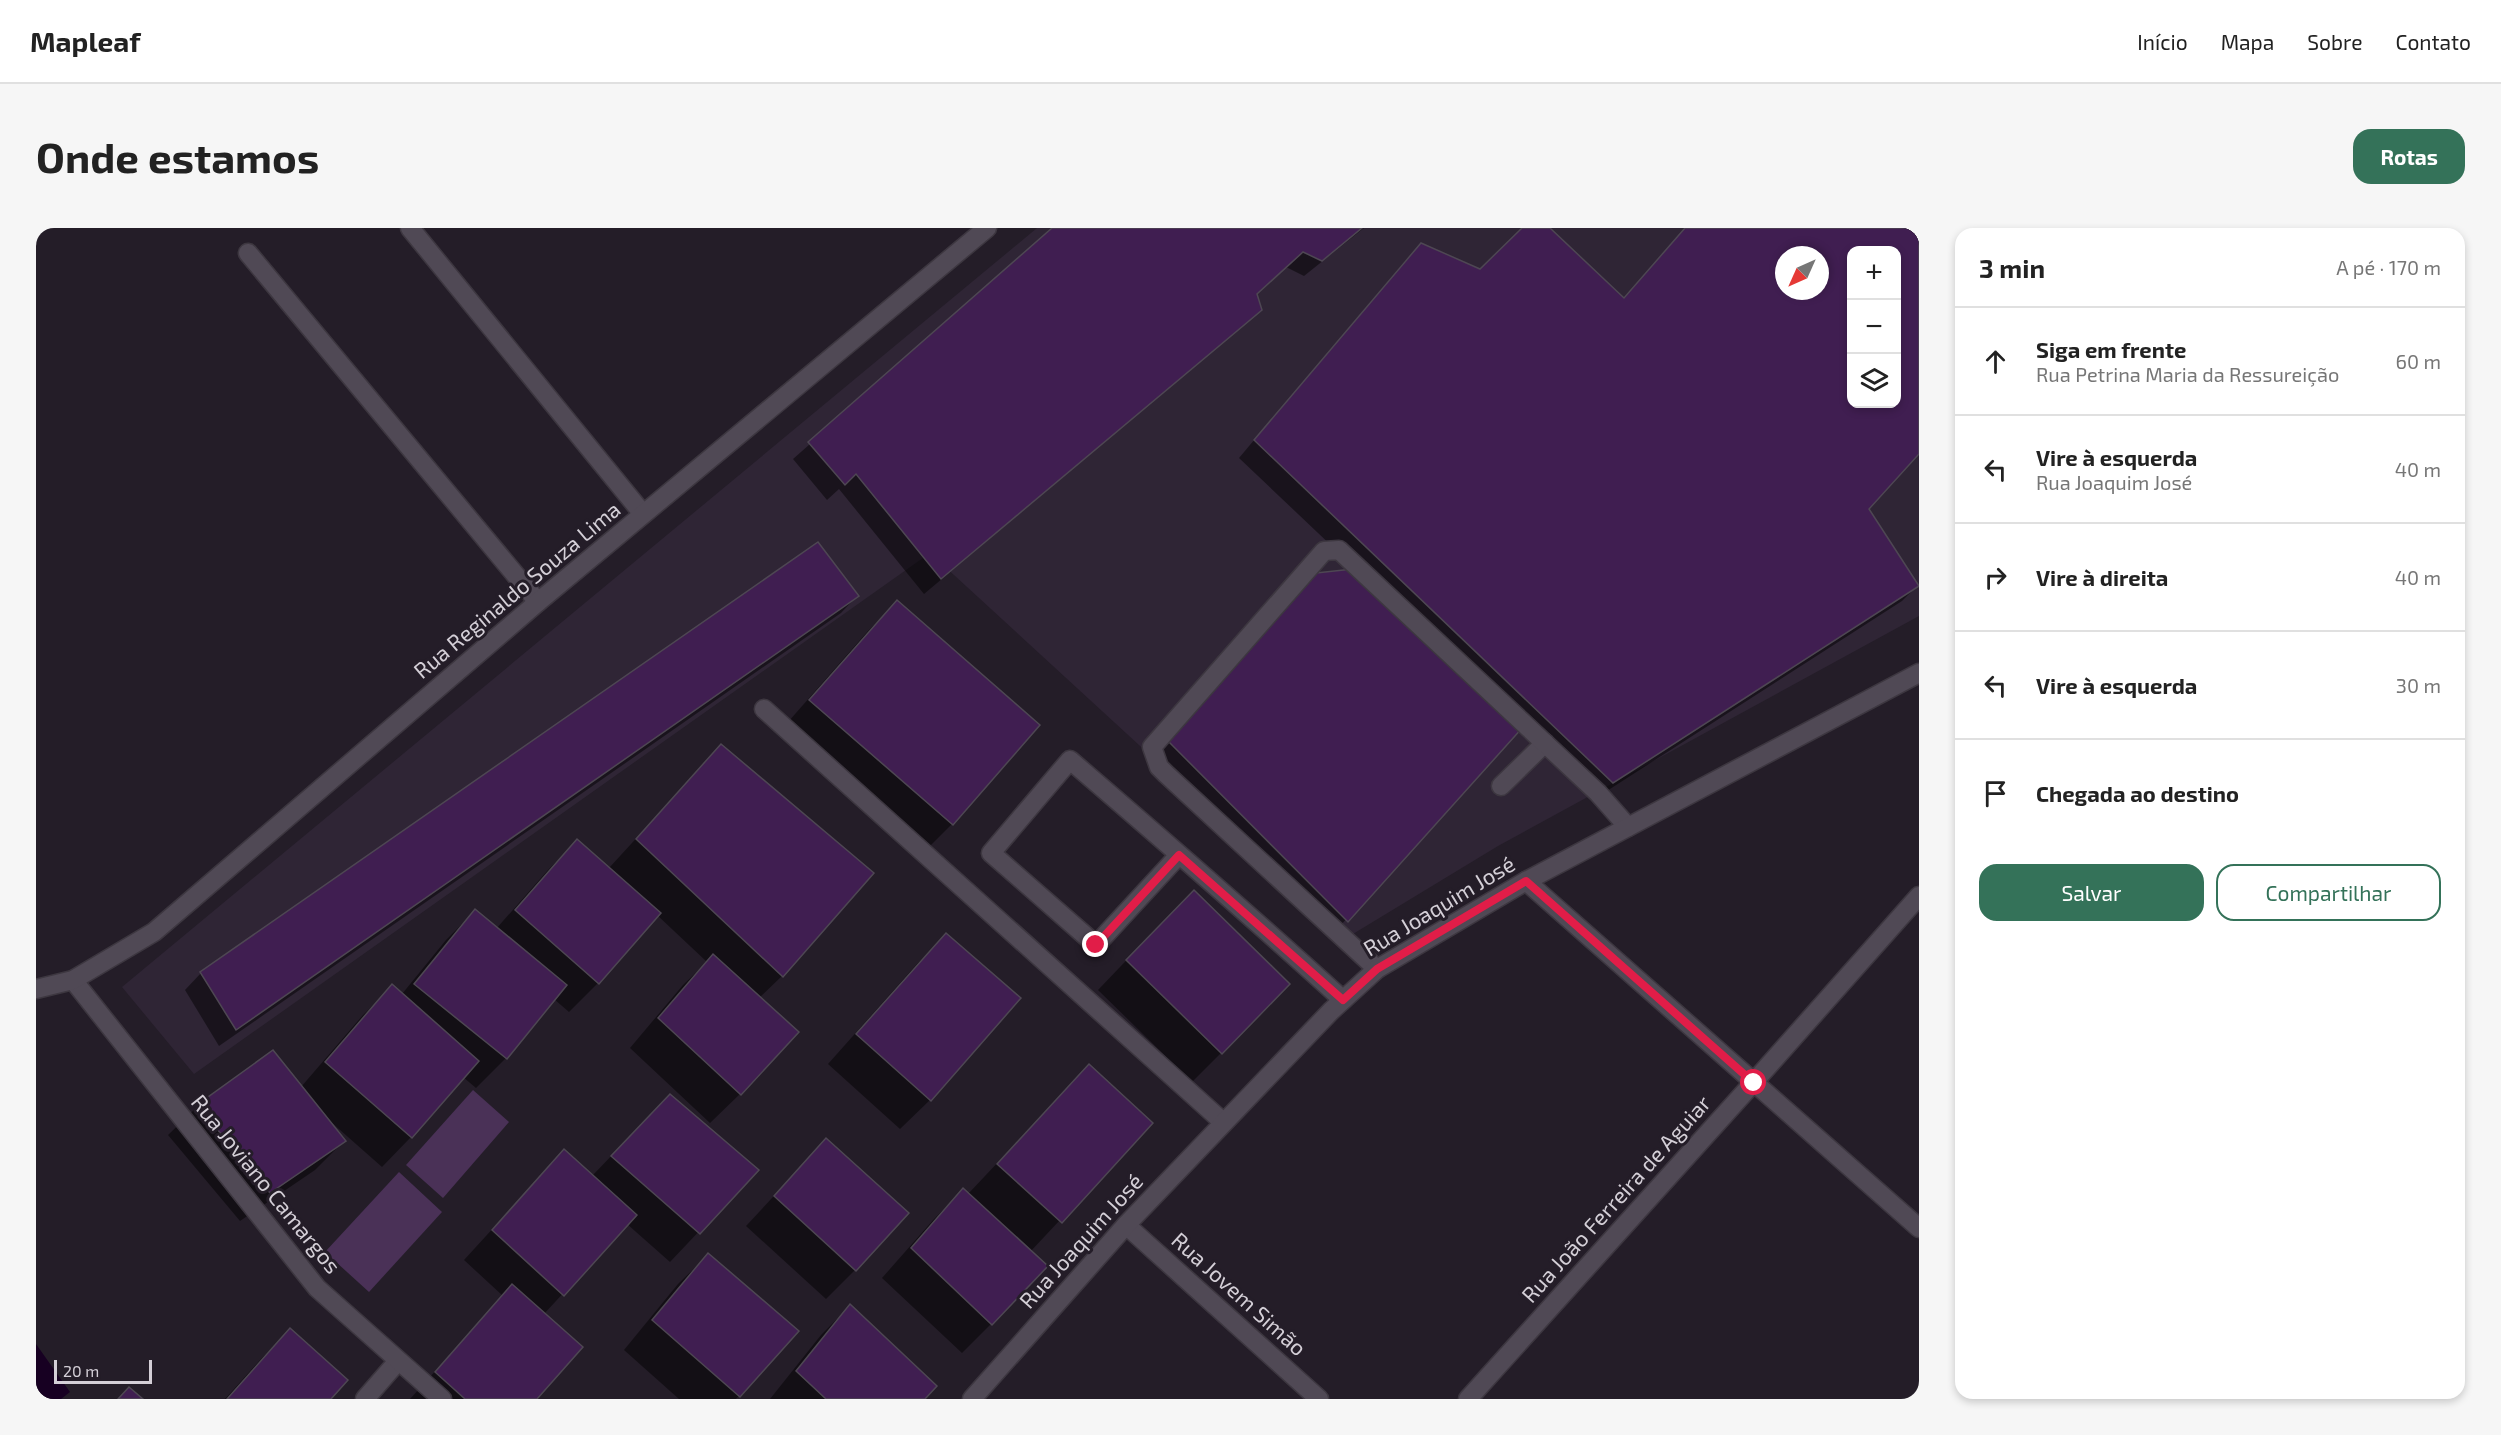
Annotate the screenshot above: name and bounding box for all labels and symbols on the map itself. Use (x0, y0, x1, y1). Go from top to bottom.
north arrow (1775, 246, 1829, 300)
street label: Rua Reginaldo Souza Lima (408, 495, 625, 683)
street label: Rua Joaquim José (1358, 850, 1519, 961)
route end (1082, 931, 1108, 957)
route start (1740, 1069, 1766, 1095)
street label: Rua Joviano Camargos (187, 1089, 347, 1278)
street label: Rua João Ferreira de Aguiar (1515, 1089, 1715, 1307)
street label: Rua Joaquim José (1013, 1168, 1147, 1313)
street label: Rua Jovem Simão (1167, 1226, 1312, 1360)
scale bar (54, 1357, 152, 1384)

